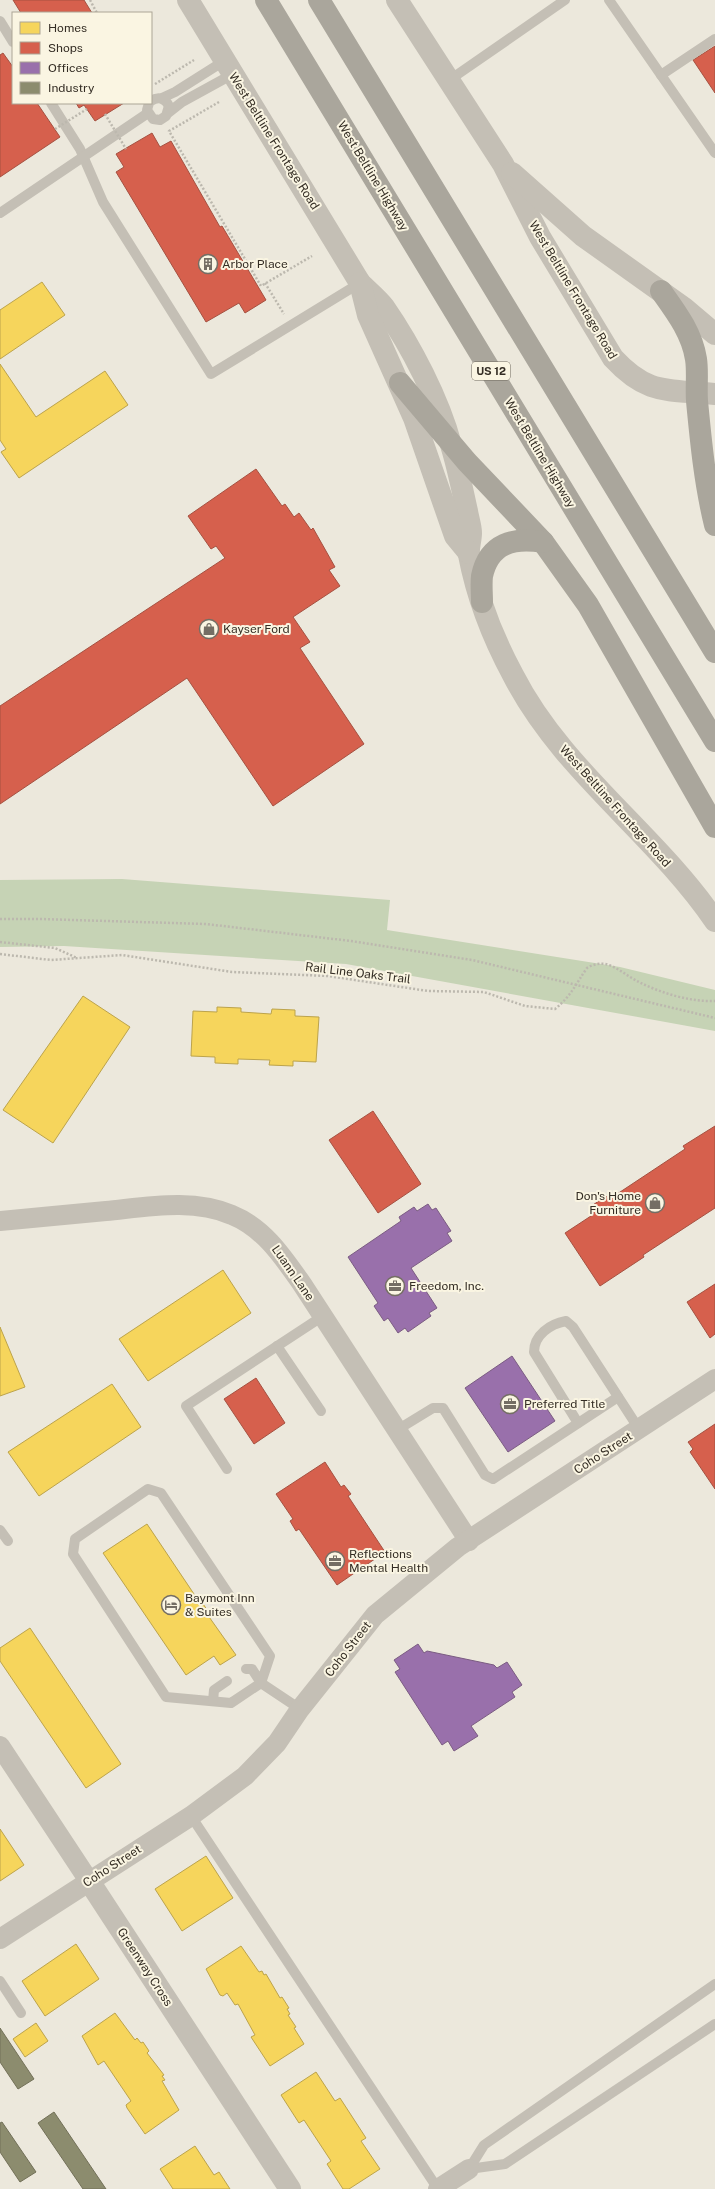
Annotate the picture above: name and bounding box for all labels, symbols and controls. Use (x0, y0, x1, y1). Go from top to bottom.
legend (12, 12, 152, 104)
text: Homes (48, 21, 87, 35)
text: Shops (48, 41, 83, 55)
text: Offices (48, 61, 88, 75)
street label: West Beltline Frontage Road (226, 70, 322, 212)
text: Industry (48, 81, 95, 95)
street label: West Beltline Highway (335, 119, 412, 234)
street label: West Beltline Frontage Road (526, 218, 620, 362)
building icon: Arbor Place (197, 253, 219, 275)
place label: Arbor Place (222, 257, 288, 271)
road number: US 12 (472, 362, 510, 380)
street label: West Beltline Highway (502, 396, 579, 511)
shop icon: Kayser Ford (198, 618, 220, 640)
place label: Kayser Ford (223, 622, 290, 636)
street label: West Beltline Frontage Road (557, 742, 673, 870)
street label: Rail Line Oaks Trail (304, 960, 412, 986)
place label: Don's Home Furniture (576, 1189, 641, 1217)
shop icon: Don's Home Furniture (644, 1192, 666, 1214)
street label: Luann Lane (269, 1243, 317, 1304)
office icon: Freedom, Inc. (384, 1275, 406, 1297)
place label: Freedom, Inc. (409, 1279, 484, 1293)
office icon: Preferred Title (499, 1393, 521, 1415)
place label: Preferred Title (524, 1397, 606, 1411)
street label: Coho Street (571, 1429, 635, 1477)
place label: Reflections Mental Health (349, 1547, 428, 1575)
office icon: Reflections Mental Health (324, 1550, 346, 1572)
place label: Baymont Inn & Suites (185, 1591, 255, 1619)
hotel icon: Baymont Inn & Suites (160, 1594, 182, 1616)
street label: Coho Street (322, 1618, 374, 1680)
street label: Coho Street (80, 1842, 144, 1890)
street label: Greenway Cross (115, 1925, 175, 2009)

